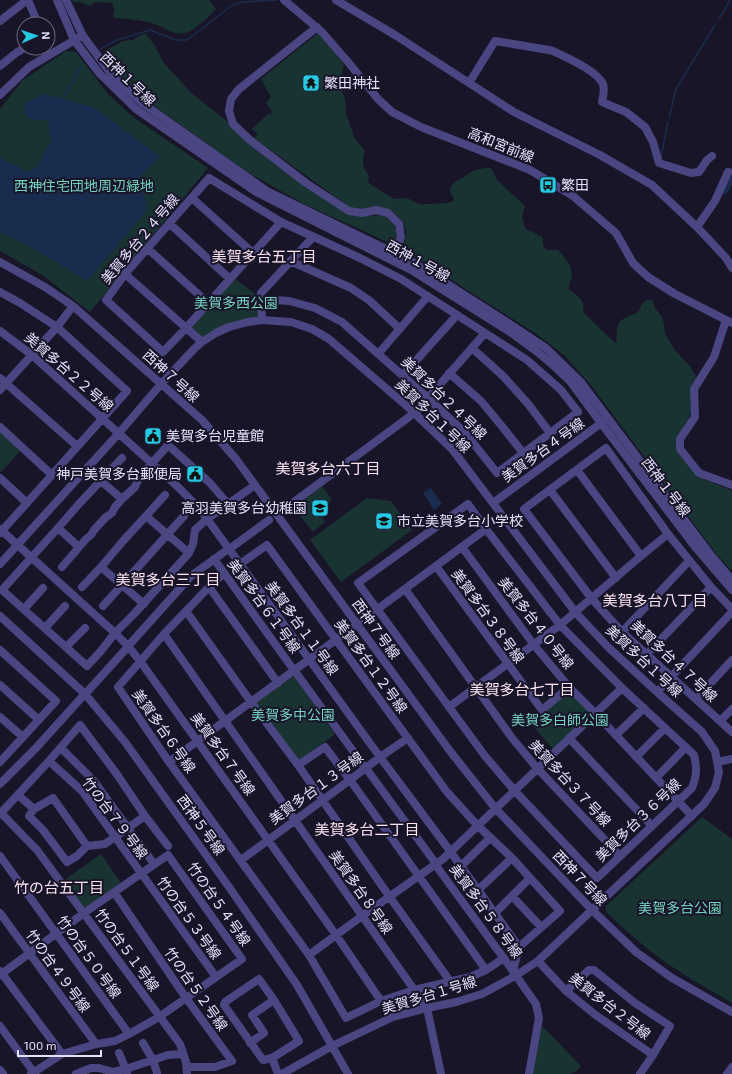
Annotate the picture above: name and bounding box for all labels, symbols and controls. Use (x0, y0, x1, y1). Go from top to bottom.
north arrow (16, 16, 56, 56)
text: N (40, 31, 53, 40)
street label: 西神１号線 (97, 48, 159, 109)
temple icon: 繁田神社 (301, 73, 321, 93)
place label: 繁田神社 (324, 74, 380, 91)
street label: 高和宮前線 (466, 124, 537, 166)
bus stop icon: 繁田 (538, 175, 558, 195)
place label: 繁田 (561, 176, 589, 193)
park label: 西神住宅団地周辺緑地 (14, 177, 154, 194)
street label: 美賀多台２４号線 (97, 190, 182, 287)
street label: 西神１号線 (384, 236, 453, 285)
district label: 美賀多台五丁目 (211, 247, 317, 265)
park label: 美賀多西公園 (194, 294, 278, 311)
street label: 美賀多台２２号線 (21, 328, 117, 415)
street label: 西神７号線 (140, 346, 203, 405)
street label: 美賀多台２４号線 (398, 353, 491, 443)
street label: 美賀多台１号線 (392, 375, 474, 456)
street label: 美賀多台４号線 (498, 414, 587, 485)
public building icon: 美賀多台児童館 (143, 426, 163, 446)
place label: 美賀多台児童館 (166, 427, 264, 444)
street label: 西神１号線 (639, 454, 694, 520)
district label: 美賀多台六丁目 (275, 459, 381, 477)
public building icon: 神戸美賀多台郵便局 (185, 464, 205, 484)
place label: 神戸美賀多台郵便局 (56, 465, 182, 482)
school or university icon: 高羽美賀多台幼稚園 (310, 498, 330, 518)
place label: 高羽美賀多台幼稚園 (181, 499, 307, 516)
school or university icon: 市立美賀多台小学校 (374, 511, 394, 531)
place label: 市立美賀多台小学校 (397, 512, 523, 529)
street label: 美賀多台６１号線 (225, 555, 304, 656)
street label: 美賀多台３８号線 (449, 565, 528, 666)
district label: 美賀多台三丁目 (115, 570, 221, 588)
street label: 美賀多台４０号線 (495, 573, 578, 672)
street label: 美賀多台１１号線 (263, 577, 342, 678)
district label: 美賀多台八丁目 (602, 591, 708, 609)
street label: 西神７号線 (349, 595, 404, 662)
street label: 美賀多台１２号線 (332, 615, 411, 716)
street label: 美賀多台４７号線 (628, 616, 721, 705)
street label: 美賀多台１号線 (603, 621, 686, 700)
district label: 美賀多台七丁目 (469, 680, 575, 698)
street label: 美賀多台６号線 (129, 686, 199, 776)
park label: 美賀多中公園 (251, 706, 335, 723)
street label: 美賀多台７号線 (188, 709, 259, 798)
park label: 美賀多白師公園 (511, 711, 609, 728)
street label: 美賀多台３７号線 (526, 736, 615, 829)
street label: 美賀多台１３号線 (265, 748, 366, 827)
street label: 竹の台７９号線 (79, 773, 152, 862)
street label: 美賀多台３６号線 (591, 775, 684, 865)
street label: 西神５号線 (174, 791, 229, 858)
district label: 美賀多台二丁目 (314, 820, 420, 838)
street label: 美賀多台８号線 (326, 847, 396, 937)
street label: 西神７号線 (550, 847, 611, 909)
street label: 竹の台５４号線 (184, 859, 254, 949)
street label: 美賀多台５８号線 (447, 860, 526, 961)
street label: 竹の台５３号線 (154, 873, 225, 962)
district label: 竹の台五丁目 (14, 878, 104, 896)
park label: 美賀多台公園 (638, 899, 722, 916)
street label: 竹の台５１号線 (92, 905, 163, 994)
street label: 竹の台５０号線 (54, 912, 125, 1001)
street label: 竹の台４９号線 (23, 926, 94, 1015)
street label: 竹の台５２号線 (161, 944, 231, 1034)
street label: 美賀多台２号線 (566, 969, 654, 1042)
street label: 美賀多台１号線 (380, 972, 478, 1017)
scale bar (18, 1032, 101, 1058)
text: 100 m (24, 1038, 56, 1052)

